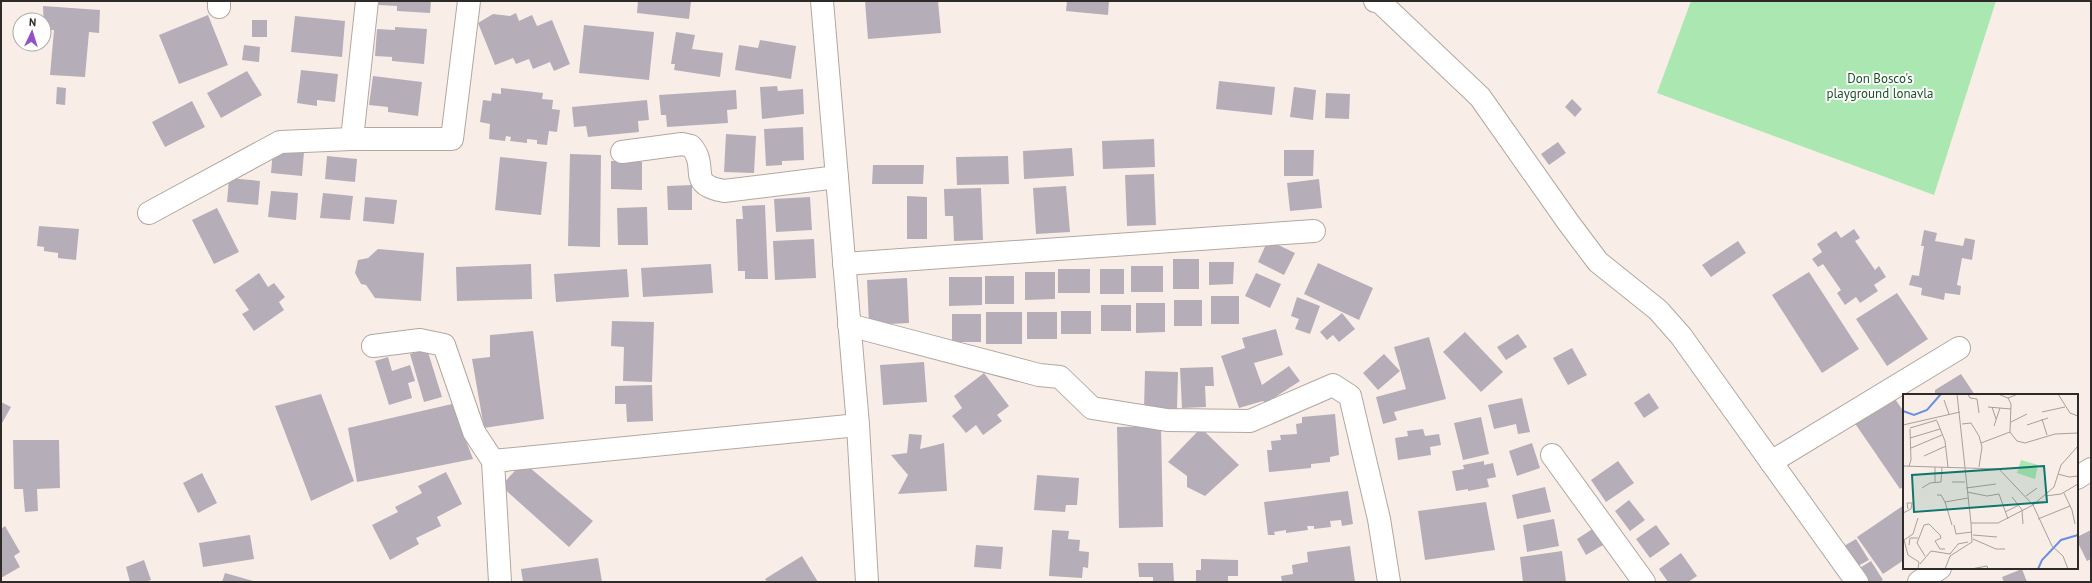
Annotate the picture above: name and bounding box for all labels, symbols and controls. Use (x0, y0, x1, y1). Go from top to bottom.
north arrow (12, 12, 52, 52)
text: N (29, 15, 37, 29)
park label: Don Bosco's playground lonavla (1827, 70, 1933, 102)
inset map (1903, 394, 2078, 569)

